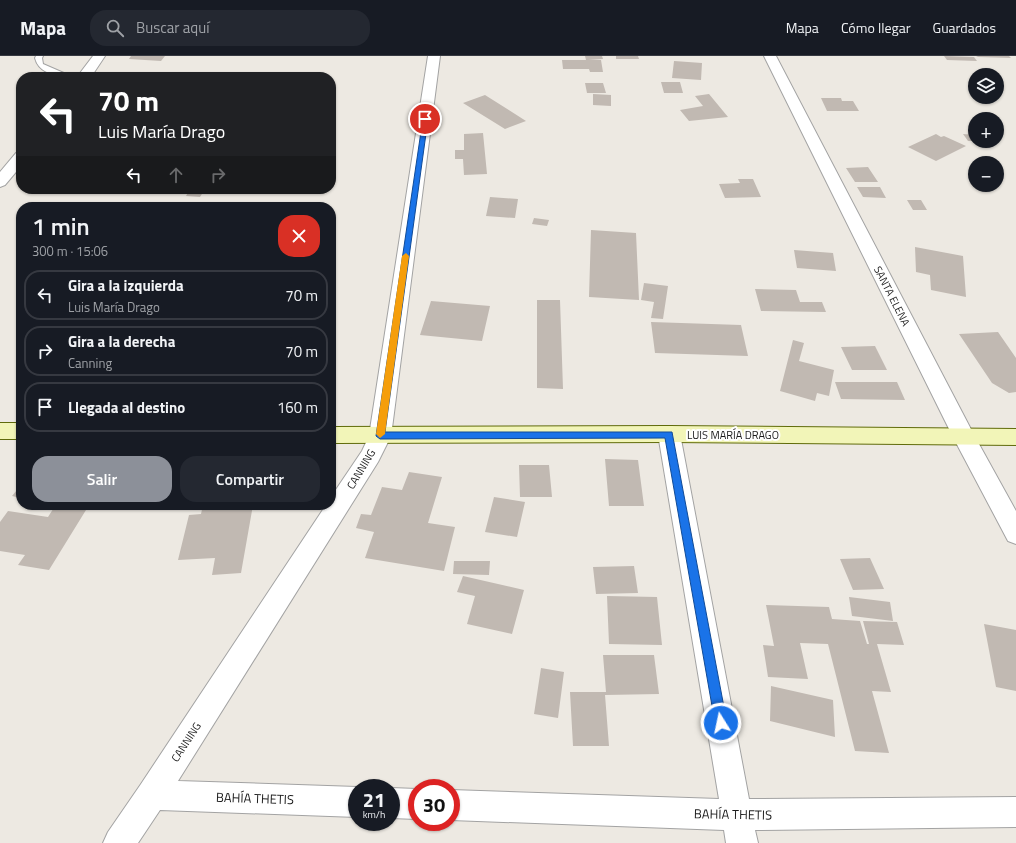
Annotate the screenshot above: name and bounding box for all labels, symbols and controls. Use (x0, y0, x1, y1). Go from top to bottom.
search box (90, 10, 370, 46)
text: Mapa (20, 13, 66, 42)
text: Buscar aquí (136, 16, 209, 39)
icon: search (104, 17, 126, 39)
text: Mapa (786, 17, 819, 38)
text: Cómo llegar (841, 17, 911, 38)
text: Guardados (933, 17, 996, 38)
map controls (968, 68, 1004, 192)
button: layers (968, 68, 1004, 104)
text: 70 m (98, 79, 159, 122)
icon: left (32, 88, 84, 140)
pin (408, 102, 442, 136)
icon: arrive (414, 108, 436, 130)
button: + (968, 112, 1004, 148)
text: Luis María Drago (98, 118, 225, 145)
button: − (968, 156, 1004, 192)
icon: left (123, 164, 145, 186)
icon: ahead (165, 164, 187, 186)
icon: right (207, 164, 229, 186)
text: 1 min (32, 208, 90, 244)
button: close (278, 215, 320, 257)
text: 300 m · 15:06 (32, 241, 108, 261)
street label: SANTA ELENA (870, 263, 914, 329)
text: Gira a la izquierda (68, 274, 184, 297)
icon: left (34, 284, 56, 306)
text: 70 m (285, 284, 318, 307)
text: Luis María Drago (68, 297, 160, 317)
text: Gira a la derecha (68, 330, 175, 353)
icon: right (34, 340, 56, 362)
text: 70 m (285, 340, 318, 363)
text: Canning (68, 353, 112, 373)
icon: arrive (34, 396, 56, 418)
text: Llegada al destino (68, 396, 185, 419)
text: 160 m (277, 396, 318, 419)
street label: LUIS MARÍA DRAGO (687, 427, 779, 443)
street label: CANNING (343, 446, 379, 492)
button: Salir (32, 456, 172, 502)
button: Compartir (180, 456, 320, 502)
position arrow (700, 702, 742, 744)
street label: CANNING (167, 719, 205, 765)
speed limit sign: 30 (408, 779, 460, 831)
text: 21 (363, 784, 385, 815)
street label: BAHÍA THETIS (216, 787, 294, 809)
street label: BAHÍA THETIS (694, 803, 772, 825)
text: km/h (363, 807, 385, 822)

